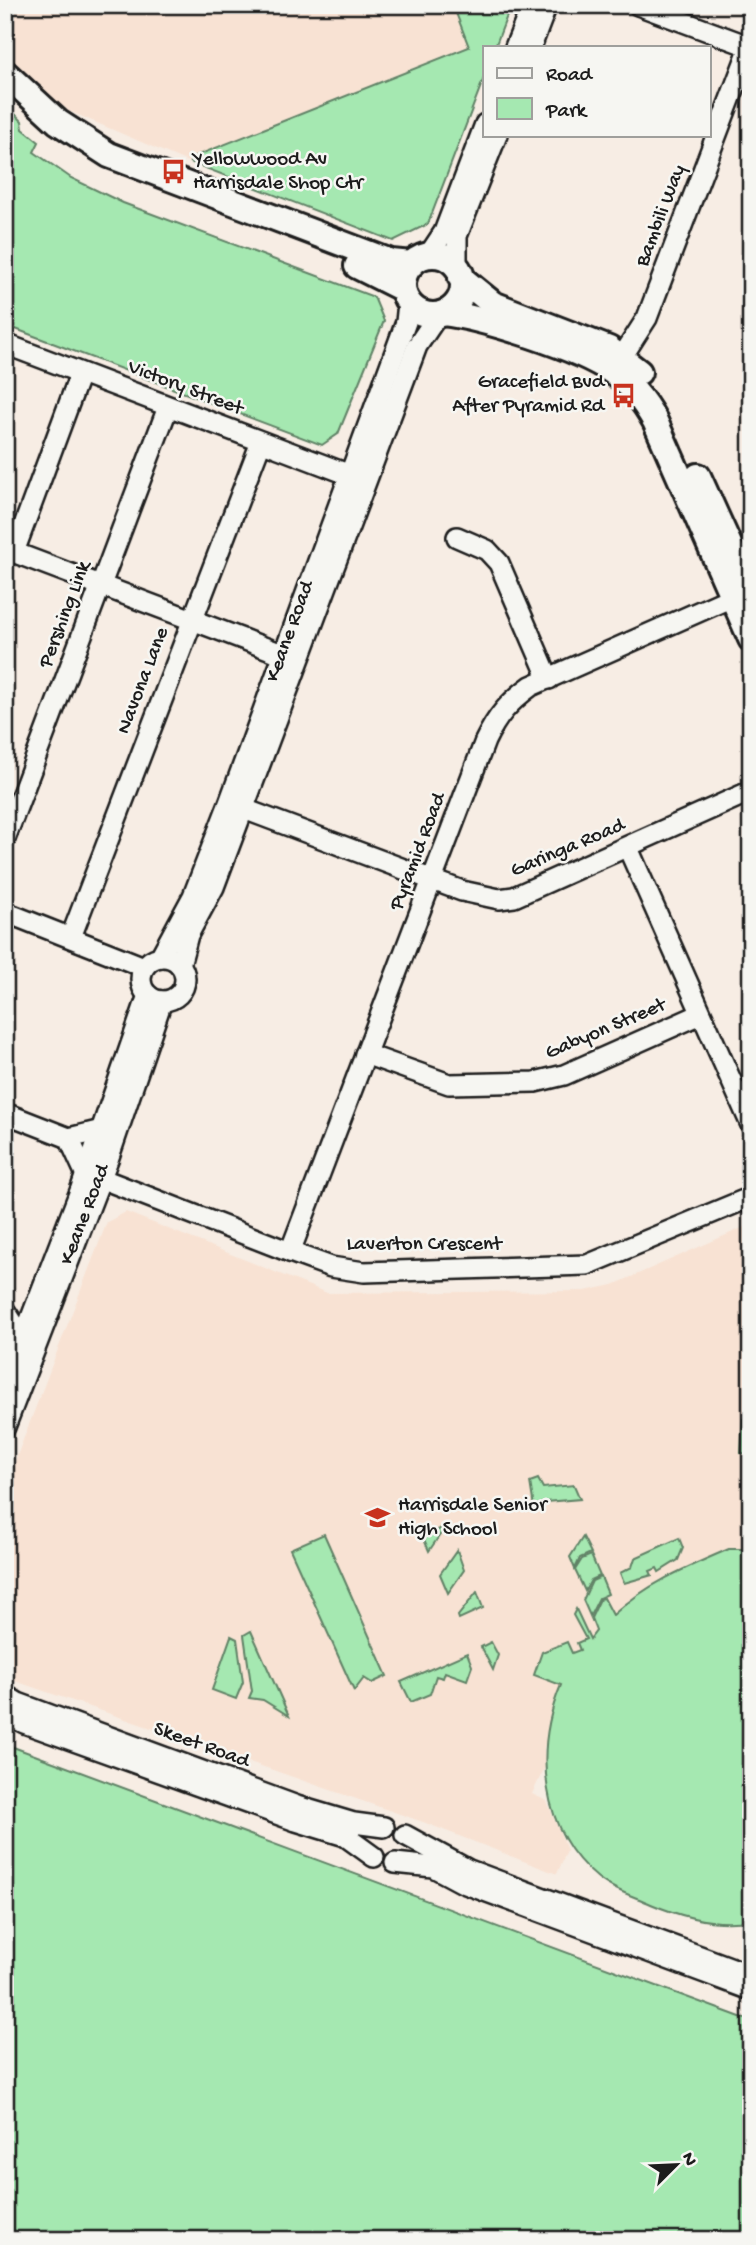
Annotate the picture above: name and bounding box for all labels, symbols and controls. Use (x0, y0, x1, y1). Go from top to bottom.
legend (483, 46, 710, 136)
text: Road (546, 64, 594, 89)
text: Park (545, 100, 589, 125)
place label: Yellowwood Av Harrisdale Shop Ctr (191, 148, 364, 197)
bus stop icon: Yellowwood Av Harrisdale Shop Ctr (159, 158, 187, 186)
street label: Bambili Way (631, 162, 693, 271)
street label: Victory Street (123, 355, 248, 423)
place label: Gracefield Bvd After Pyramid Rd (452, 371, 606, 420)
bus stop icon: Gracefield Bvd After Pyramid Rd (610, 381, 638, 409)
street label: Pershing Link (34, 556, 99, 673)
street label: Keane Road (261, 576, 321, 686)
street label: Navona Lane (112, 623, 176, 738)
street label: Pyramid Road (385, 788, 453, 915)
street label: Garinga Road (507, 813, 630, 884)
street label: Gabyon Street (542, 993, 672, 1067)
street label: Keane Road (55, 1160, 117, 1269)
street label: Laverton Crescent (346, 1233, 504, 1258)
place label: Harrisdale Senior High School (398, 1494, 548, 1543)
school or university icon: Harrisdale Senior High School (364, 1504, 392, 1532)
street label: Skeet Road (150, 1717, 254, 1775)
north arrow (640, 2130, 710, 2200)
text: N (675, 2149, 701, 2170)

